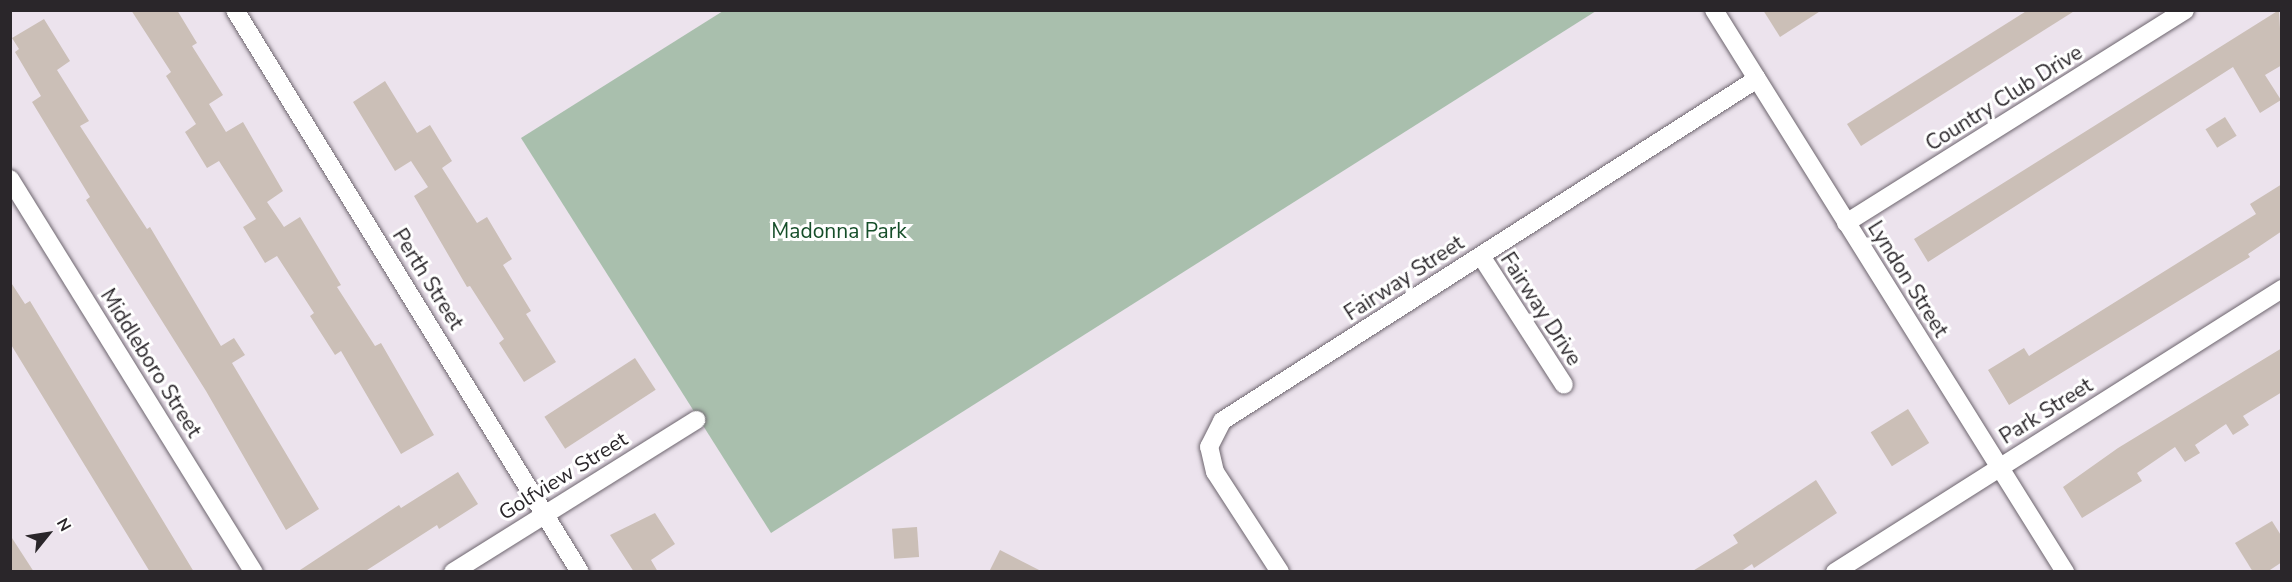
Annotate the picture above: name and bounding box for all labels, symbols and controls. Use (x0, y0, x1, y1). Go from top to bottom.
street label: Country Club Drive (1921, 40, 2087, 156)
street label: Lyndon Street (1862, 216, 1954, 342)
park label: Madonna Park (771, 218, 907, 244)
street label: Perth Street (387, 224, 469, 334)
street label: Fairway Street (1340, 230, 1468, 326)
street label: Fairway Drive (1495, 248, 1587, 370)
street label: Middleboro Street (95, 284, 207, 442)
street label: Park Street (1995, 373, 2097, 449)
street label: Golfview Street (494, 426, 632, 526)
north arrow (18, 504, 78, 564)
text: N (51, 514, 76, 536)

